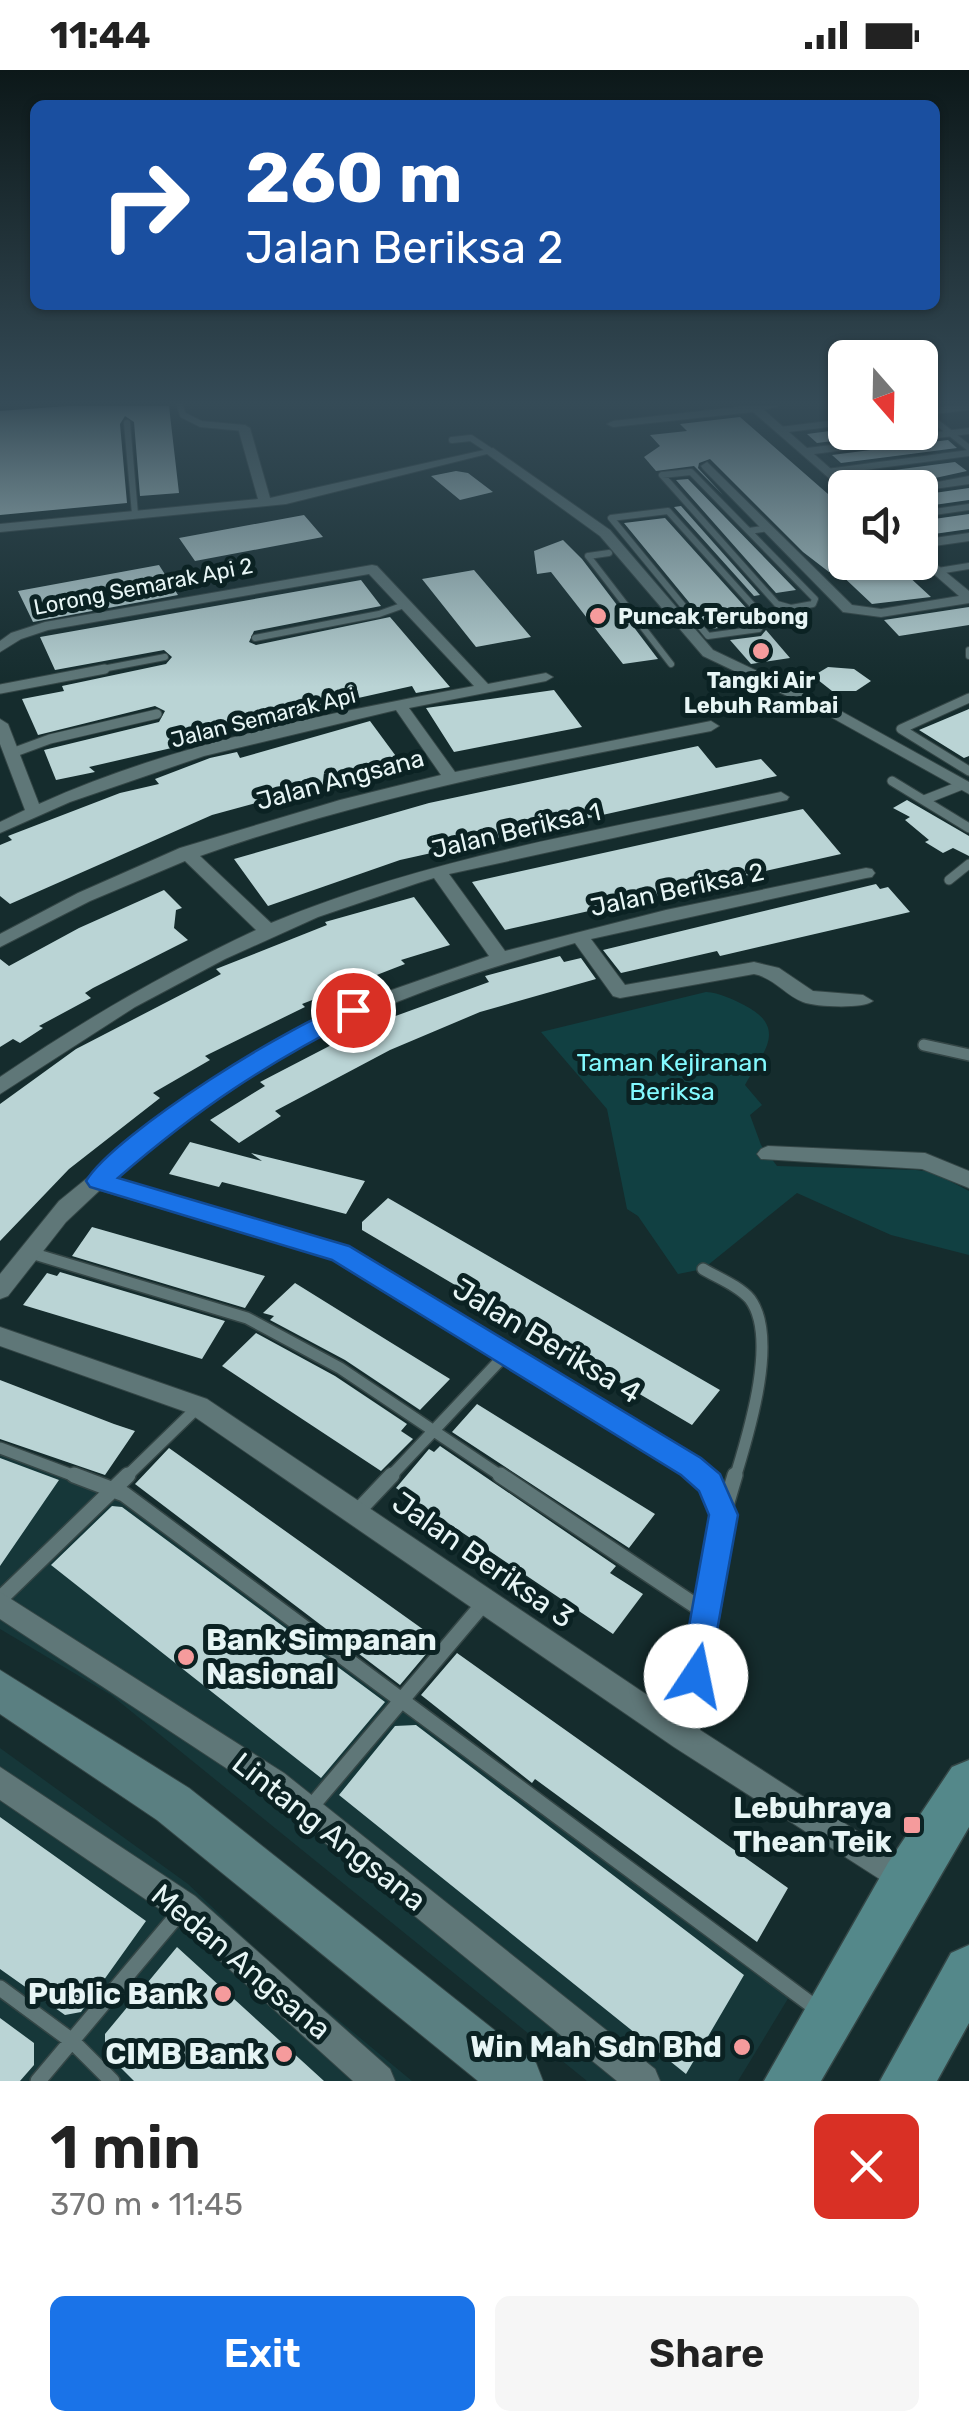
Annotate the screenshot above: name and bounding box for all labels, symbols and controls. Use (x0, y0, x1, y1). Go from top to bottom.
text: 11:44 (50, 12, 151, 58)
text: 260 m (245, 137, 463, 220)
icon: right (80, 140, 210, 270)
text: Jalan Beriksa 2 (245, 221, 564, 274)
north arrow (828, 340, 938, 450)
map controls (828, 340, 938, 580)
button: sound (828, 470, 938, 580)
street label: Lorong Semarak Api 2 (31, 552, 255, 621)
place label: Puncak Terubong (618, 603, 809, 630)
marker: Puncak Terubong (587, 605, 609, 627)
marker: Tangki Air Lebuh Rambai (750, 640, 772, 662)
place label: Tangki Air Lebuh Rambai (684, 667, 838, 719)
street label: Jalan Semarak Api (168, 681, 358, 753)
street label: Jalan Angsana (253, 743, 427, 816)
street label: Jalan Beriksa 1 (429, 797, 604, 864)
street label: Jalan Beriksa 2 (588, 857, 767, 922)
pin (311, 968, 396, 1053)
icon: arrive (326, 983, 381, 1038)
park label: Taman Kejiranan Beriksa (576, 1048, 768, 1106)
street label: Jalan Beriksa 4 (446, 1271, 648, 1411)
street label: Jalan Beriksa 3 (386, 1484, 580, 1636)
place label: Bank Simpanan Nasional (206, 1622, 437, 1692)
position arrow (644, 1624, 748, 1728)
marker: Bank Simpanan Nasional (175, 1646, 197, 1668)
street label: Lintang Angsana (225, 1745, 433, 1919)
place label: Lebuhraya Thean Teik (733, 1790, 892, 1860)
marker: Lebuhraya Thean Teik (901, 1814, 923, 1836)
street label: Medan Angsana (144, 1877, 338, 2047)
place label: Public Bank (28, 1976, 203, 2012)
marker: Public Bank (212, 1983, 234, 2005)
place label: Win Mah Sdn Bhd (470, 2029, 722, 2065)
place label: CIMB Bank (105, 2036, 264, 2072)
marker: Win Mah Sdn Bhd (731, 2036, 753, 2058)
marker: CIMB Bank (273, 2043, 295, 2065)
text: 1 min (50, 2112, 201, 2183)
button: close (814, 2114, 919, 2219)
text: 370 m · 11:45 (50, 2185, 243, 2223)
button: Exit (50, 2296, 475, 2411)
button: Share (495, 2296, 919, 2411)

